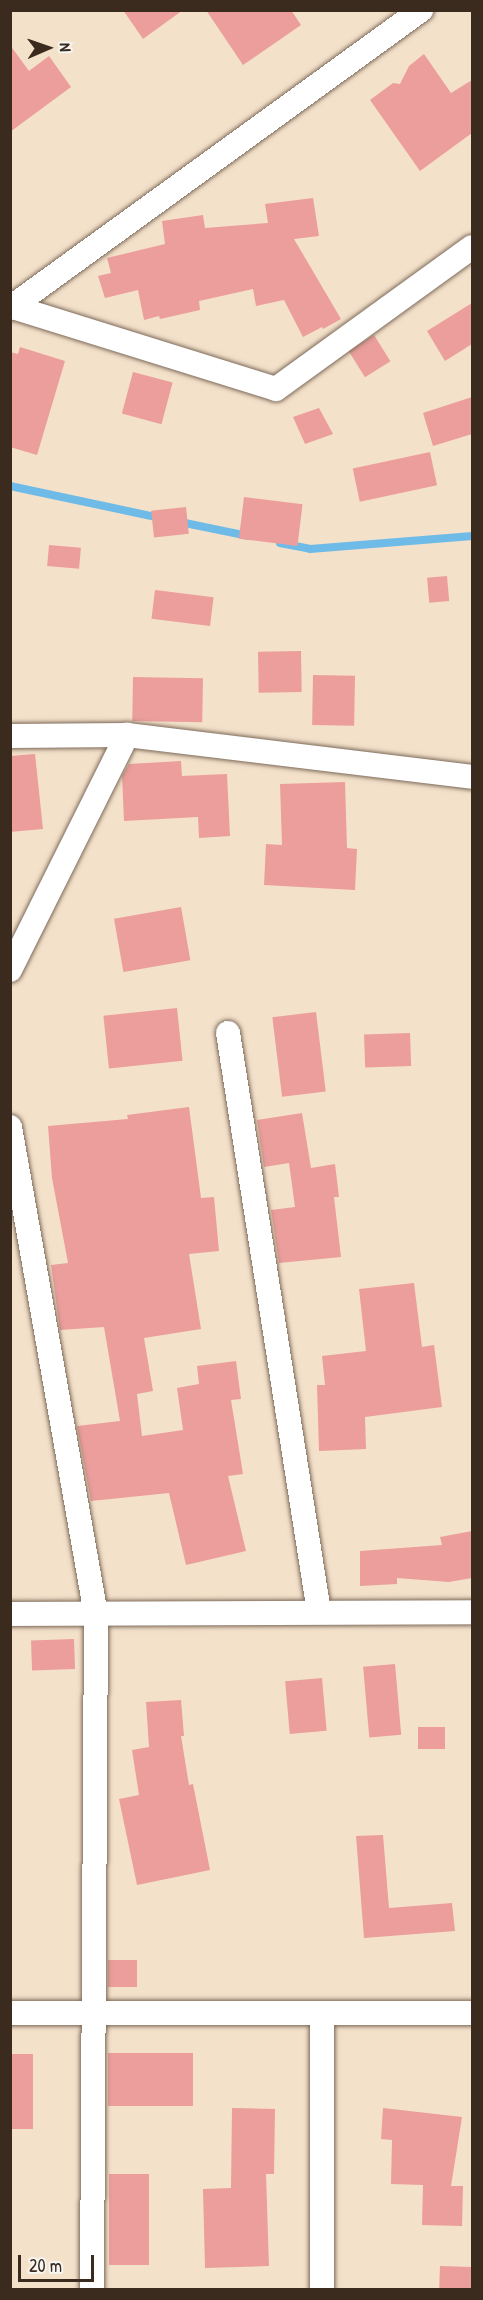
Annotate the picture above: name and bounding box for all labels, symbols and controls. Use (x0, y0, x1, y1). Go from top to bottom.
north arrow (18, 18, 78, 78)
text: N (55, 43, 77, 52)
scale bar (21, 2243, 98, 2281)
text: 20 m (29, 2253, 62, 2278)

